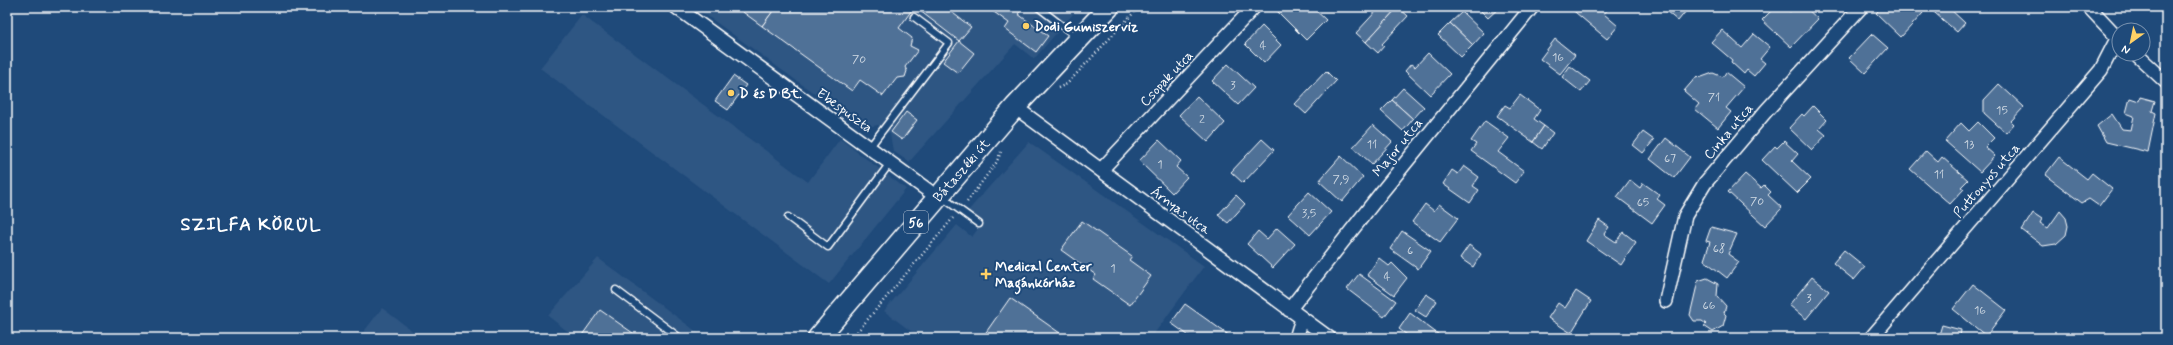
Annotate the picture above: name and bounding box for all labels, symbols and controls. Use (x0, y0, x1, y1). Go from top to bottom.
place label: Dodi Gumiszerviz (1034, 18, 1138, 36)
marker: Dodi Gumiszerviz (1021, 21, 1031, 31)
north arrow (2111, 22, 2151, 62)
house number: 4 (1260, 38, 1267, 54)
text: N (2119, 42, 2133, 57)
street label: Csopak utca (1136, 47, 1197, 111)
house number: 16 (1552, 50, 1564, 66)
house number: 70 (852, 52, 866, 68)
house number: 3 (1230, 78, 1236, 94)
street label: Ebespuszta (813, 84, 876, 137)
place label: D és D Bt. (739, 85, 802, 103)
marker: D és D Bt. (726, 88, 736, 98)
house number: 71 (1708, 90, 1720, 106)
street label: Cinka utca (1700, 100, 1758, 164)
house number: 15 (1996, 103, 2008, 119)
house number: 2 (1199, 112, 1205, 128)
street label: Major utca (1369, 115, 1427, 181)
street label: Bátaszéki út (929, 135, 995, 206)
house number: 11 (1367, 137, 1377, 153)
house number: 13 (1964, 137, 1974, 153)
street label: Puttonyos utca (1949, 140, 2024, 222)
house number: 67 (1664, 151, 1676, 167)
house number: 1 (1157, 157, 1163, 173)
house number: 11 (1934, 167, 1944, 183)
house number: 7,9 (1332, 172, 1350, 188)
street label: Árnyas utca (1147, 183, 1214, 239)
house number: 70 (1750, 194, 1764, 210)
house number: 65 (1637, 195, 1649, 211)
house number: 3,5 (1302, 206, 1316, 222)
road number: 56 (904, 211, 928, 233)
district label: SZILFA KÖRÜL (181, 213, 321, 237)
house number: 68 (1713, 241, 1725, 257)
house number: 6 (1407, 243, 1413, 259)
place label: Medical Center Magánkórház (995, 258, 1093, 295)
house number: 1 (1110, 261, 1116, 277)
marker: Medical Center Magánkórház (980, 268, 992, 280)
house number: 4 (1384, 269, 1391, 285)
house number: 3 (1806, 291, 1812, 307)
house number: 66 (1703, 298, 1716, 314)
house number: 16 (1974, 303, 1986, 319)

